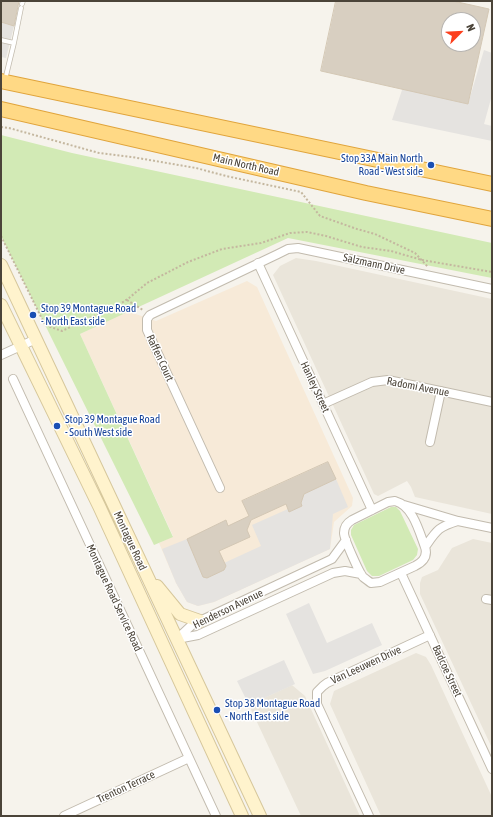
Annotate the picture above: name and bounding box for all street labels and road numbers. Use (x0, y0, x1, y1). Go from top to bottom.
street label: Main North Road (212, 151, 280, 179)
street label: Salzmann Drive (342, 251, 406, 277)
street label: Raffen Court (143, 332, 177, 384)
street label: Hanley Street (297, 359, 333, 415)
street label: Radomi Avenue (386, 374, 450, 400)
street label: Montague Road (111, 509, 149, 573)
street label: Montague Road Service Road (83, 542, 145, 654)
street label: Henderson Avenue (191, 586, 265, 632)
street label: Van Leeuwen Drive (329, 643, 403, 687)
street label: Badcoe Street (429, 643, 465, 699)
street label: Trenton Terrace (95, 768, 157, 806)

